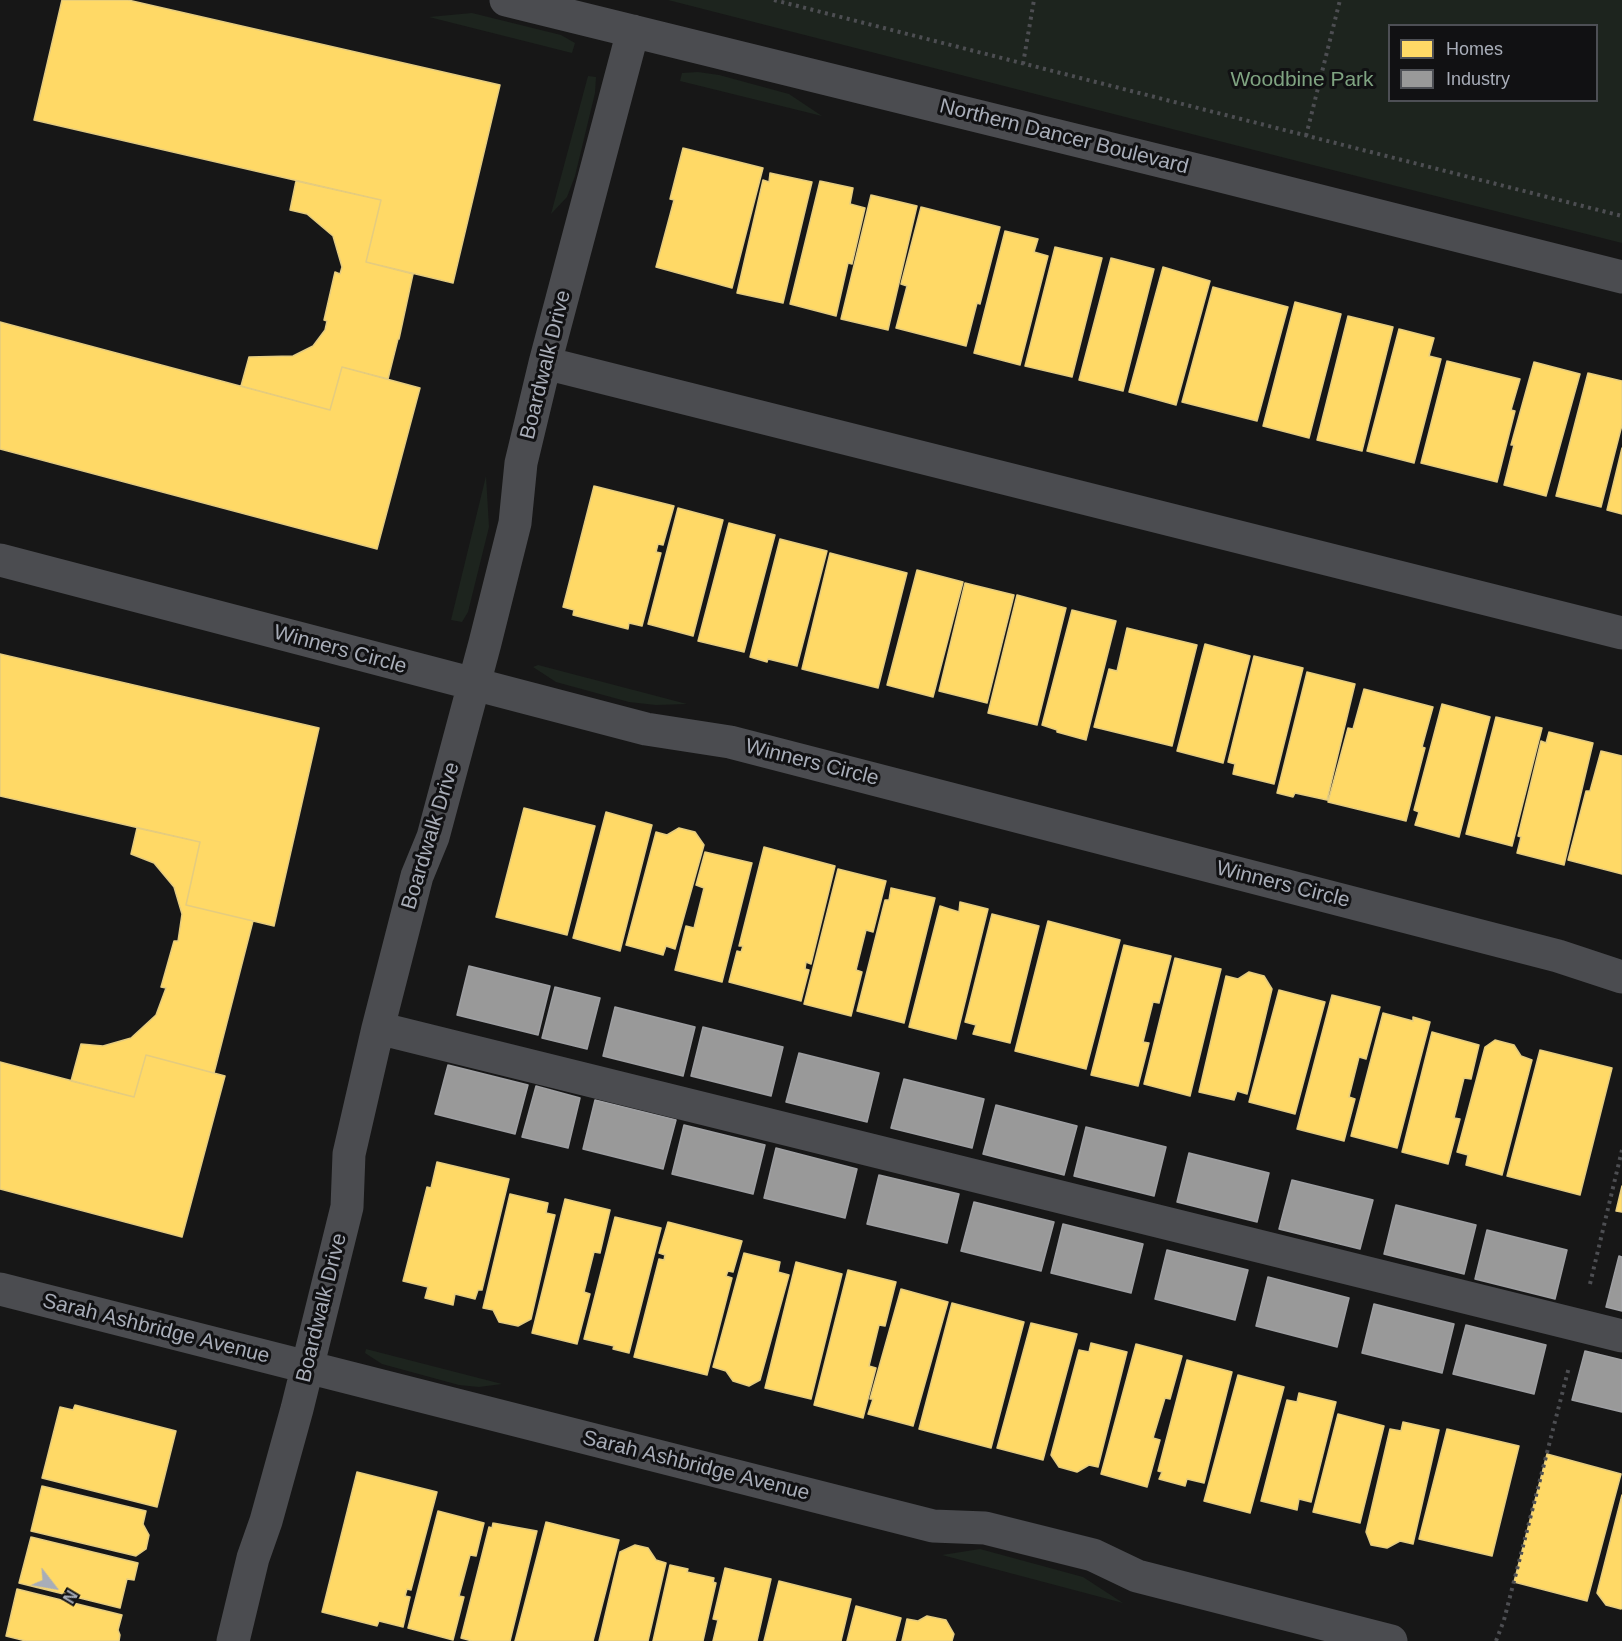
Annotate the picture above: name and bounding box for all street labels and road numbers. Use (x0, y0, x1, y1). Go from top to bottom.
street label: Northern Dancer Boulevard (937, 94, 1191, 180)
street label: Boardwalk Drive (515, 288, 577, 442)
street label: Winners Circle (271, 620, 409, 680)
street label: Winners Circle (743, 734, 881, 792)
street label: Boardwalk Drive (397, 759, 465, 913)
street label: Winners Circle (1214, 856, 1352, 914)
street label: Boardwalk Drive (291, 1231, 353, 1385)
street label: Sarah Ashbridge Avenue (40, 1289, 272, 1369)
street label: Sarah Ashbridge Avenue (580, 1426, 812, 1506)

